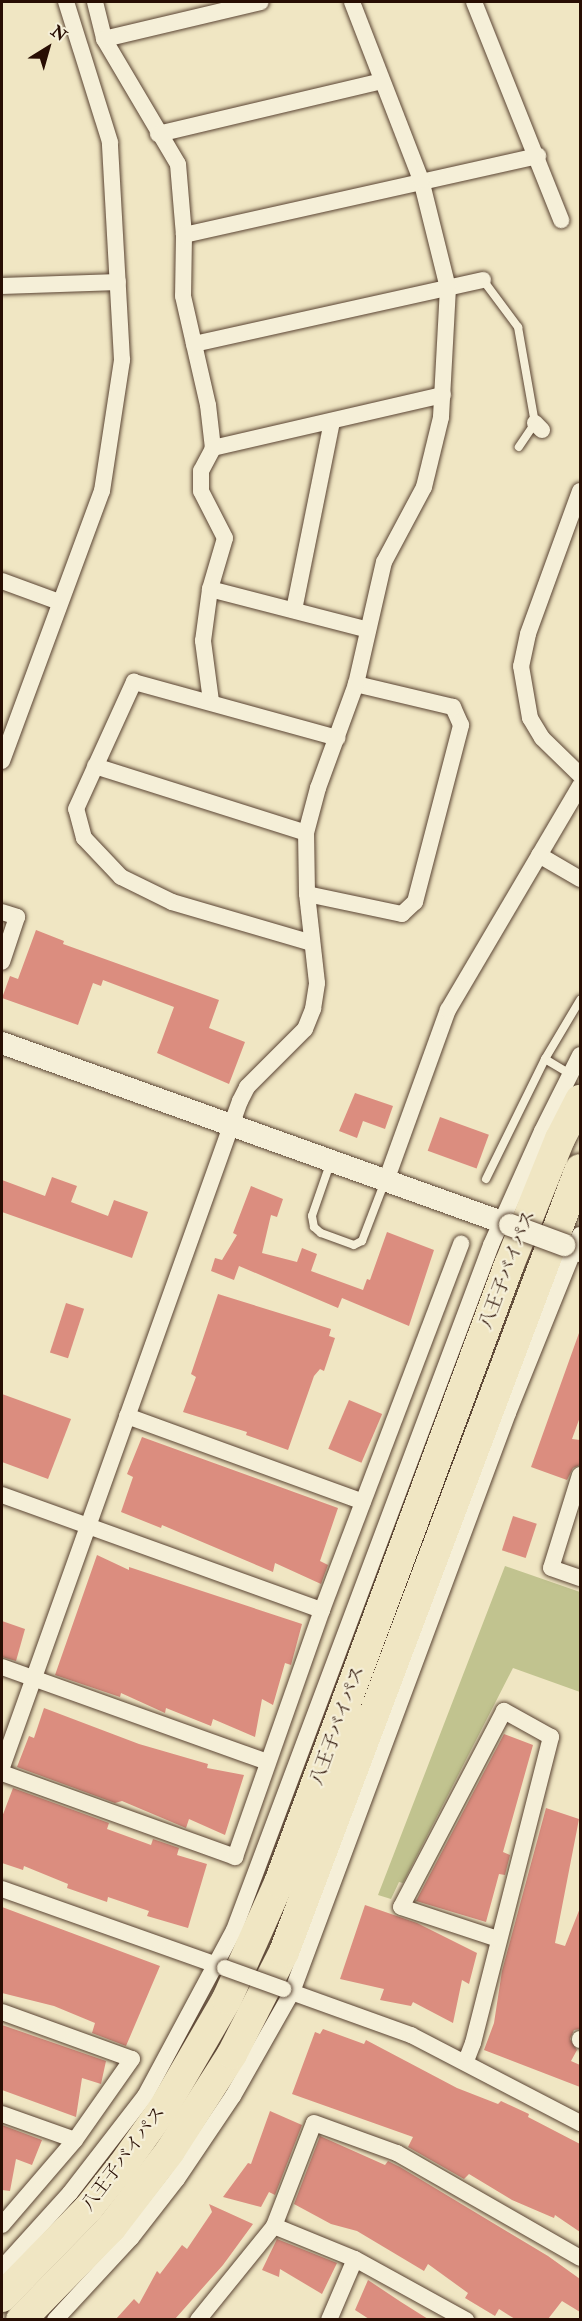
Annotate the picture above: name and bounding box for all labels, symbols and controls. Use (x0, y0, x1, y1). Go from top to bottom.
north arrow (18, 18, 78, 78)
text: N (47, 21, 71, 46)
street label: 八王子バイパス (475, 1207, 541, 1333)
street label: 八王子バイパス (306, 1663, 370, 1789)
street label: 八王子バイパス (77, 2102, 171, 2216)

